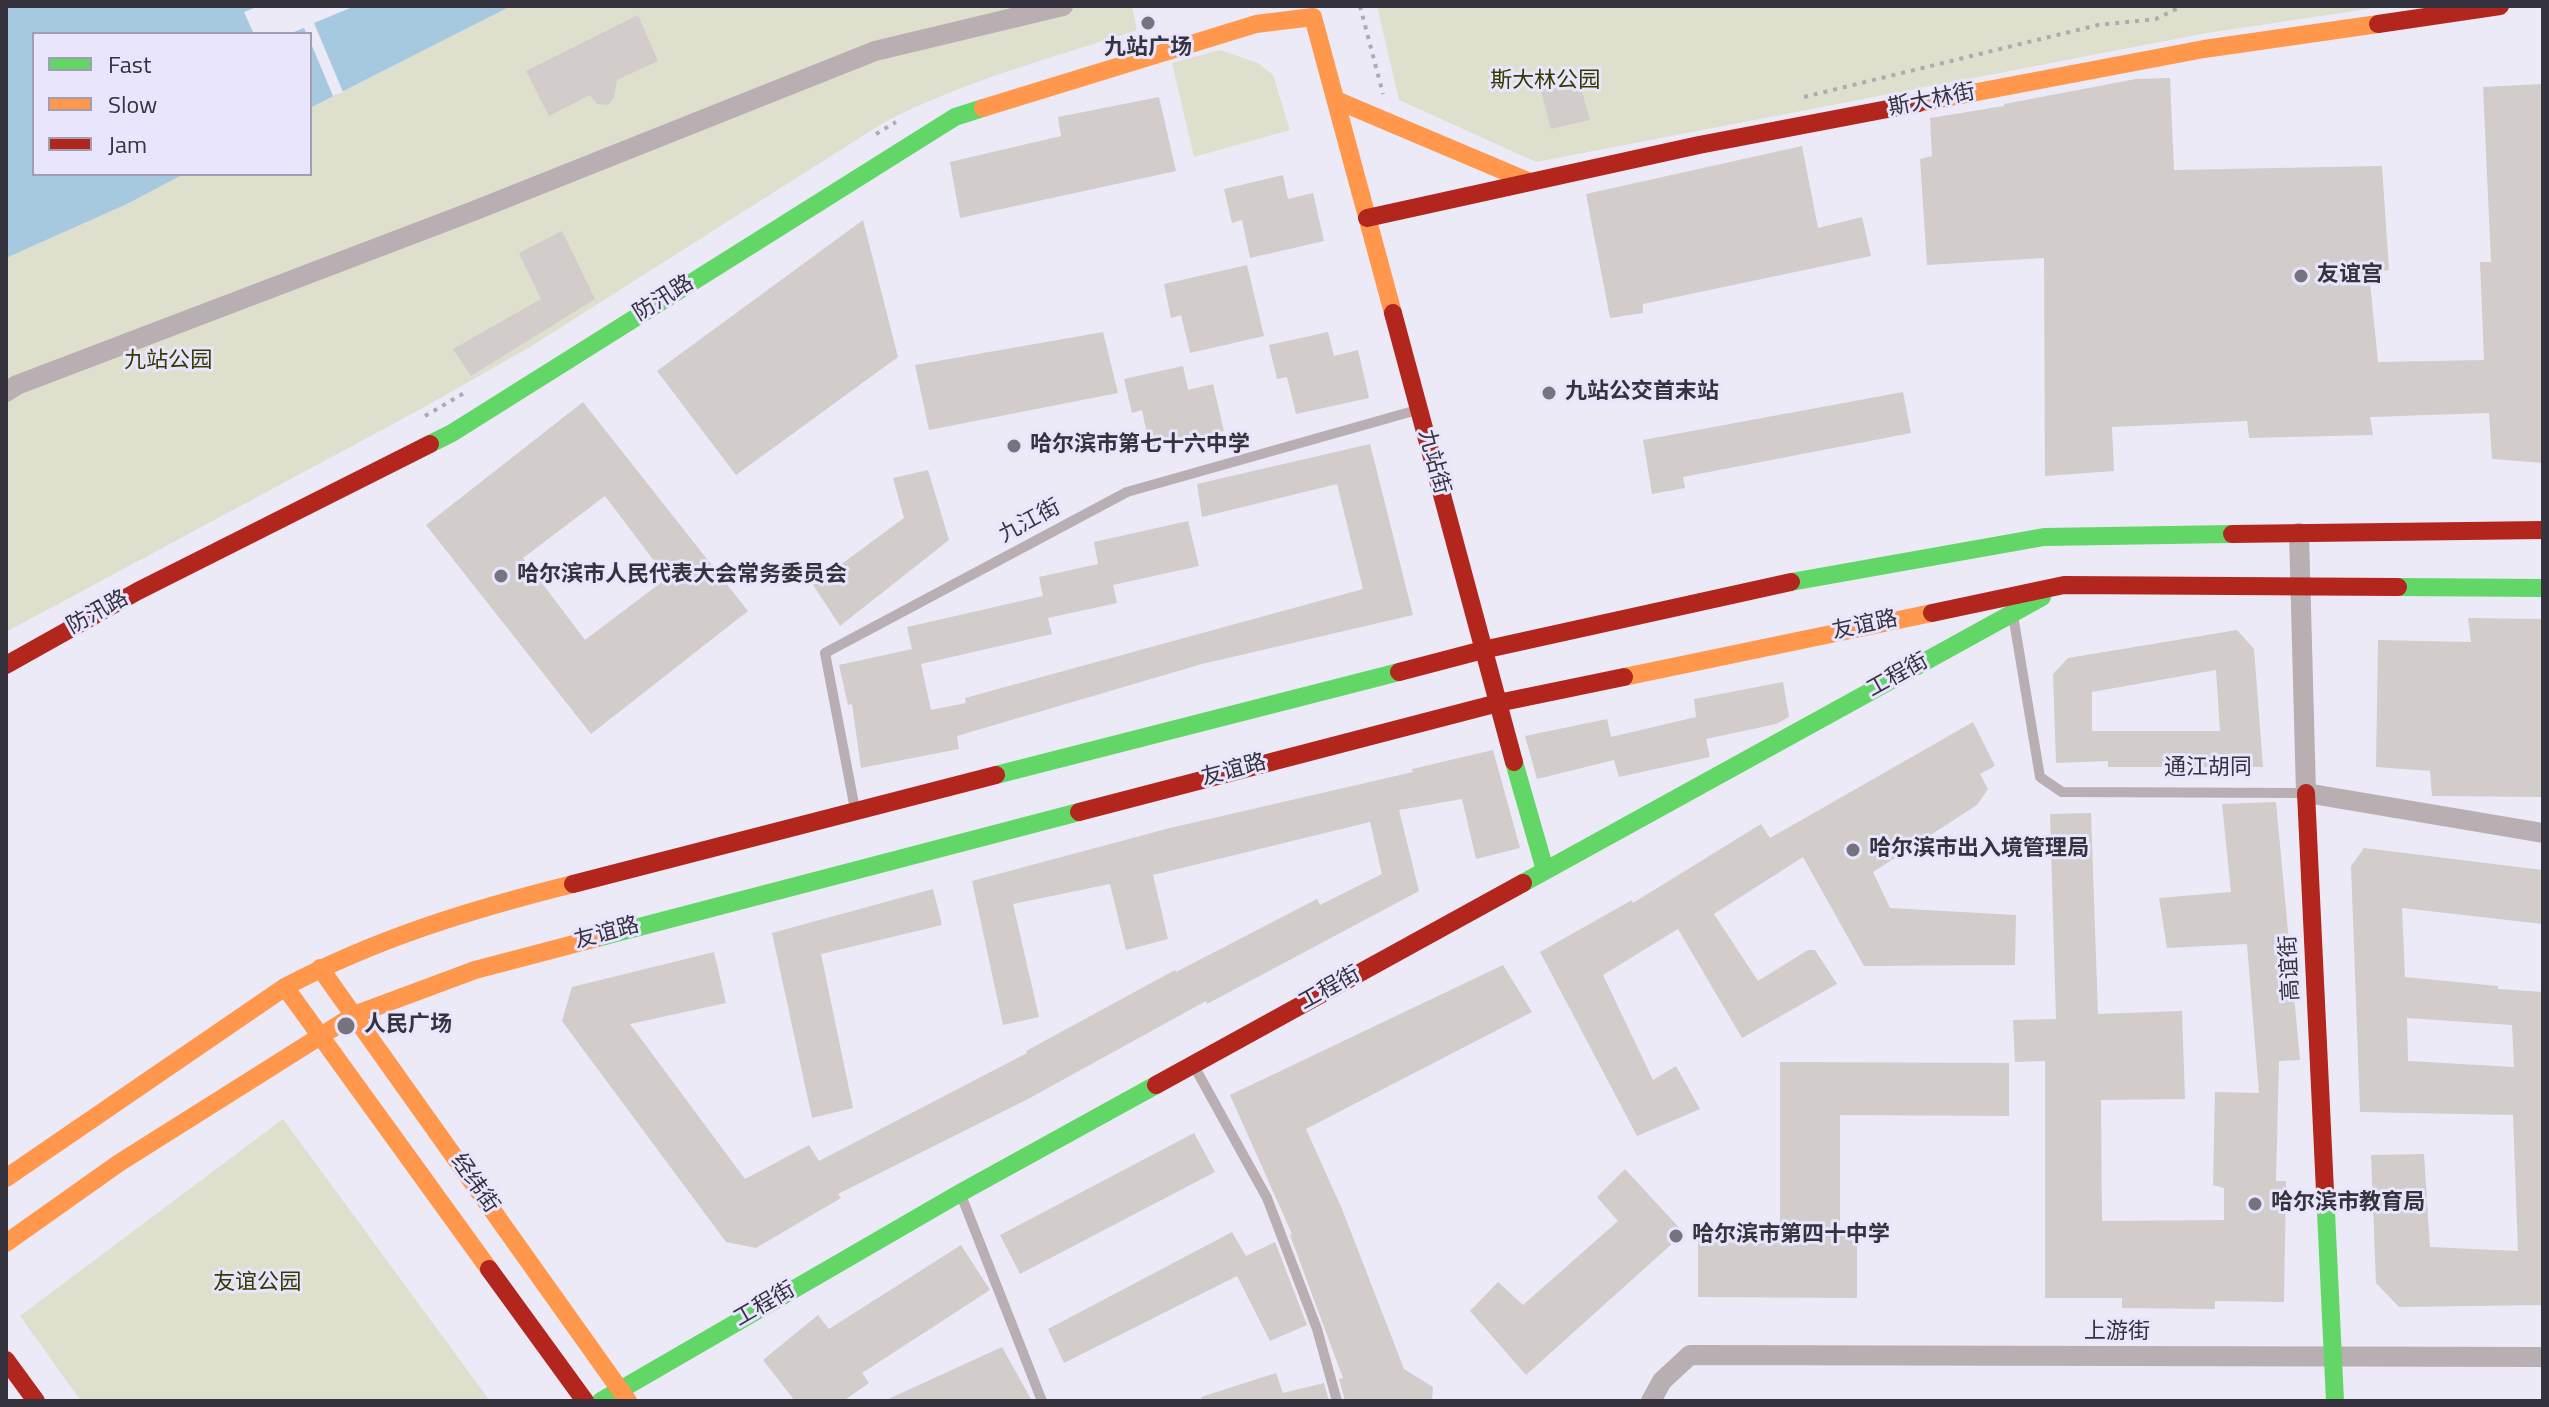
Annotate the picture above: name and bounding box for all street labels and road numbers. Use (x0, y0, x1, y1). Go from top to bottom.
street label: 斯大林街 (1886, 80, 1978, 122)
street label: 防汛路 (629, 270, 699, 328)
street label: 九站街 (1412, 427, 1454, 497)
street label: 九江街 (995, 495, 1065, 549)
street label: 防汛路 (63, 585, 133, 641)
street label: 友谊路 (1830, 606, 1900, 646)
street label: 工程街 (1863, 648, 1933, 704)
street label: 友谊路 (1199, 750, 1269, 792)
street label: 通江胡同 (2164, 756, 2252, 782)
street label: 友谊路 (572, 913, 642, 955)
street label: 高谊街 (2276, 934, 2306, 1002)
street label: 工程街 (1295, 961, 1365, 1017)
street label: 经纬街 (444, 1149, 504, 1219)
street label: 工程街 (730, 1277, 800, 1333)
street label: 上游街 (2084, 1320, 2150, 1346)

